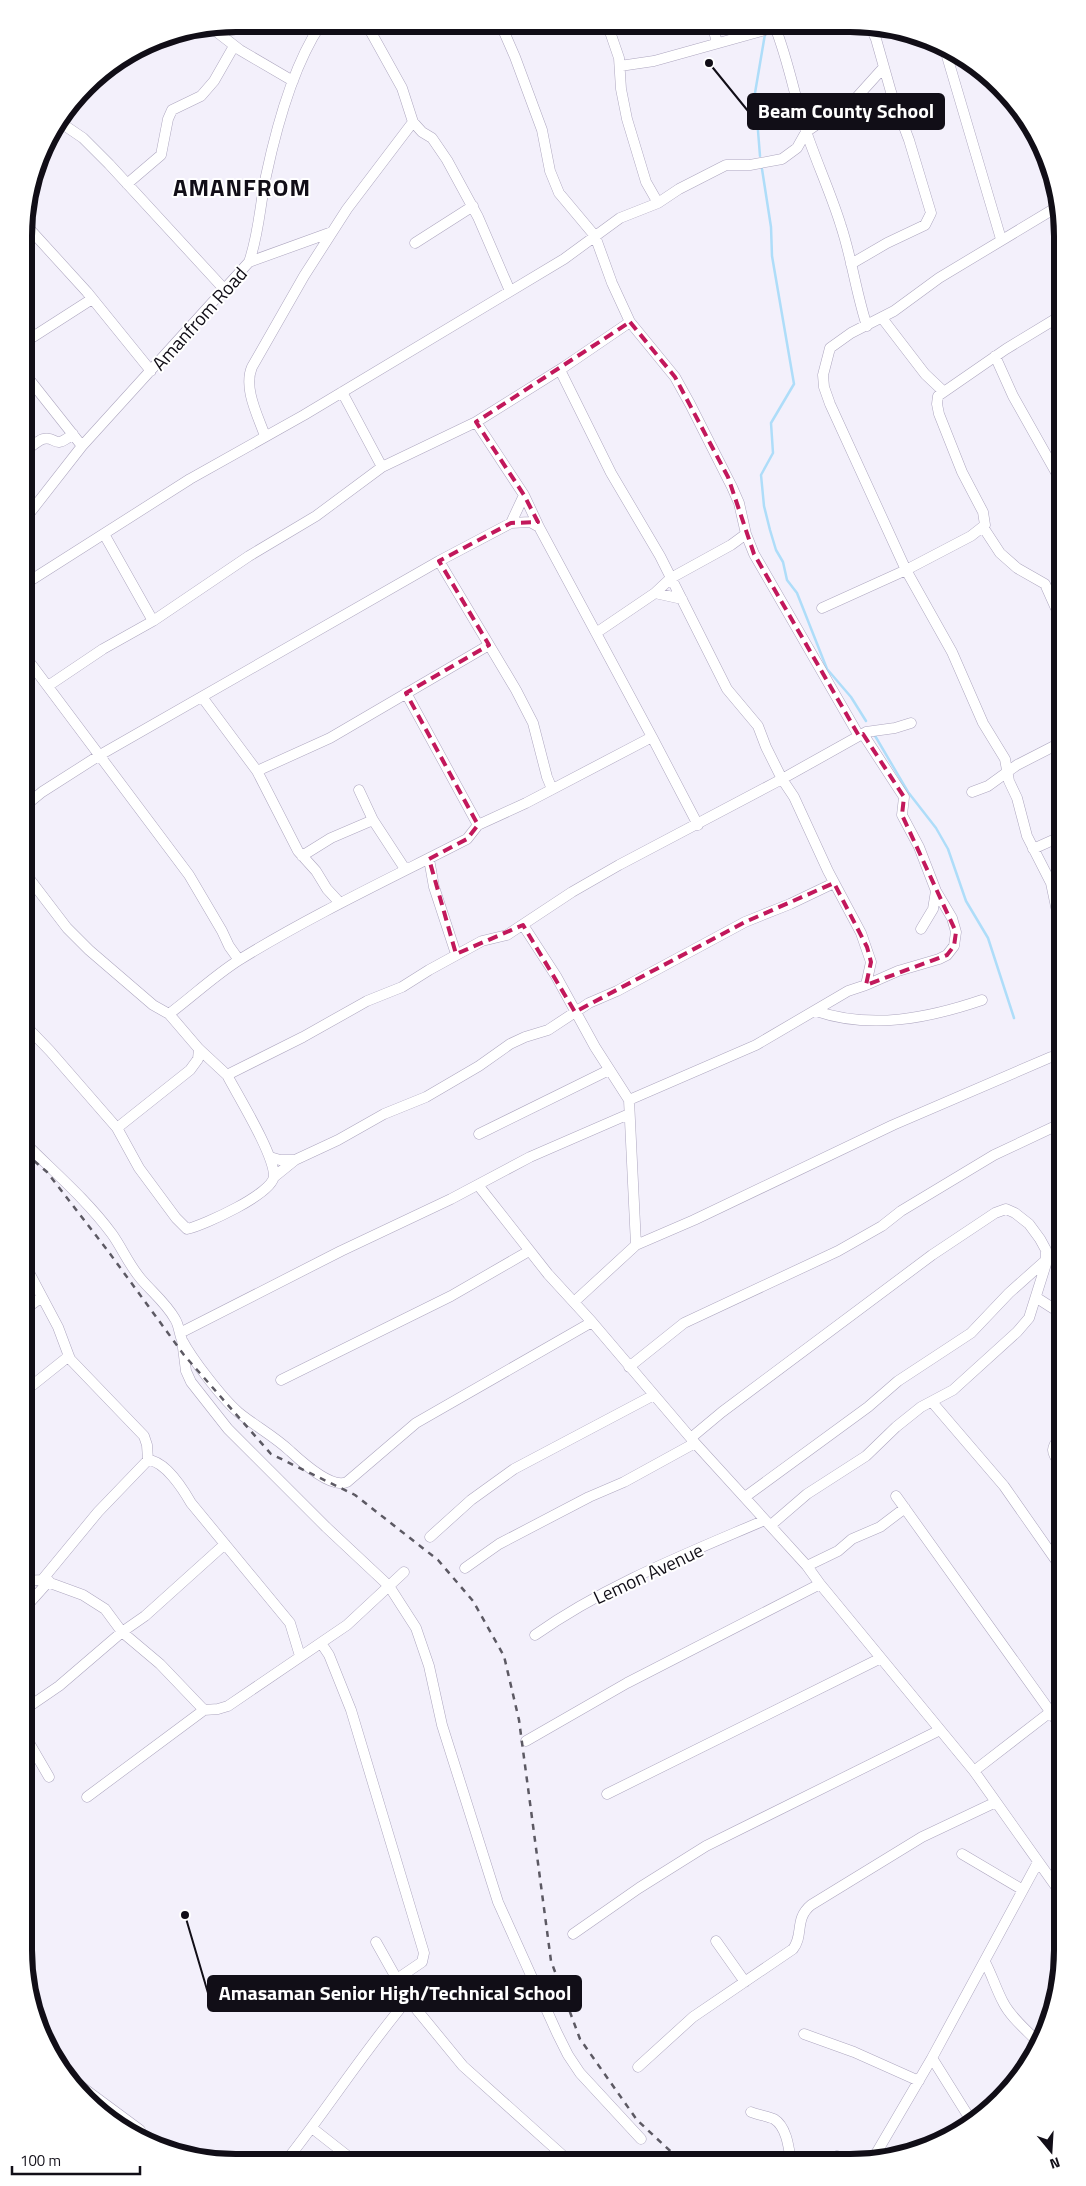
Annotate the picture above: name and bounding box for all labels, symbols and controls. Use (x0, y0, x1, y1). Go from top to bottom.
callout: Beam County School (748, 94, 944, 129)
text: Beam County School (758, 95, 934, 126)
district label: AMANFROM (173, 169, 311, 205)
street label: Amanfrom Road (144, 260, 254, 376)
street label: Lemon Avenue (588, 1535, 708, 1611)
callout: Amasaman Senior High/Technical School (208, 1976, 581, 2011)
text: Amasaman Senior High/Technical School (219, 1977, 571, 2008)
north arrow (1026, 2126, 1076, 2176)
scale bar (12, 2144, 140, 2176)
text: 100 m (20, 2149, 61, 2172)
text: N (1047, 2152, 1063, 2175)

